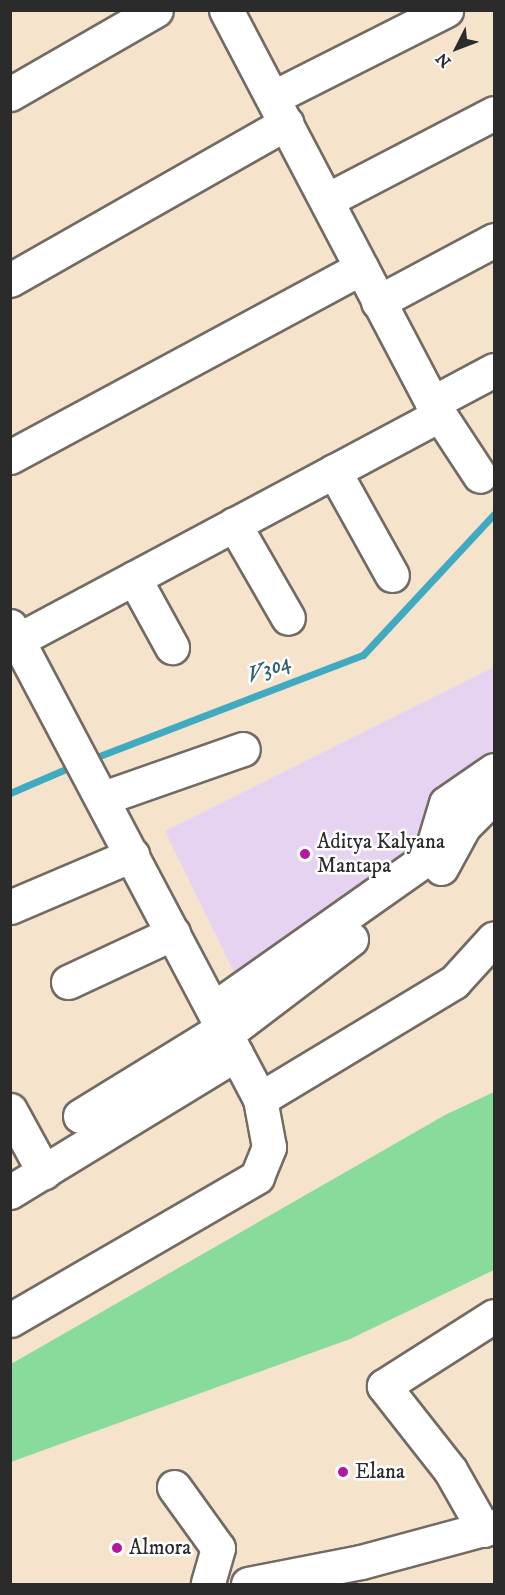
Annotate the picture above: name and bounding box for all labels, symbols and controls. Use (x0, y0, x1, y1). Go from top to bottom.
north arrow (427, 18, 487, 78)
text: N (432, 48, 455, 72)
water label: V304 (243, 649, 295, 689)
place label: Aditya Kalyana Mantapa (317, 829, 445, 879)
marker: Aditya Kalyana Mantapa (298, 847, 312, 861)
place label: Elana (355, 1459, 405, 1485)
marker: Elana (336, 1465, 350, 1479)
place label: Almora (129, 1535, 191, 1561)
marker: Almora (110, 1541, 124, 1555)

